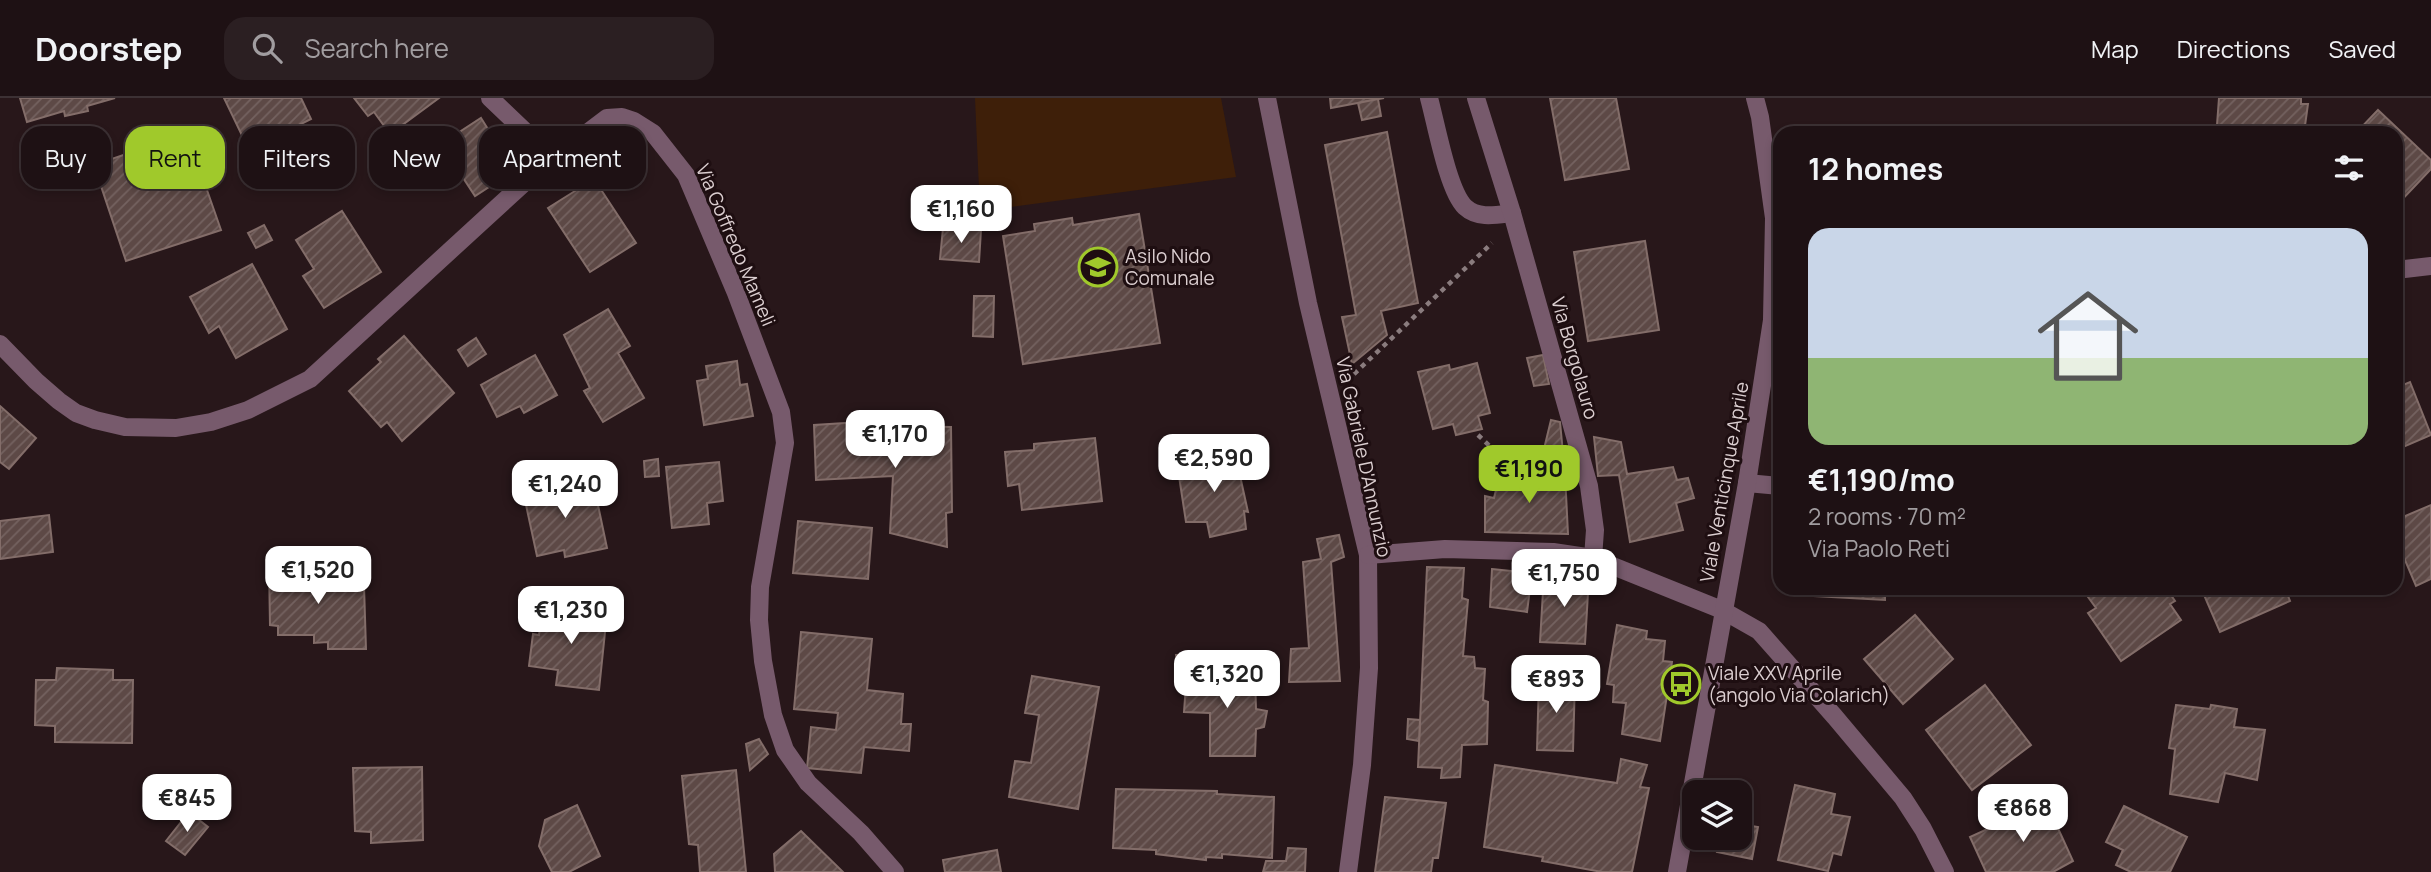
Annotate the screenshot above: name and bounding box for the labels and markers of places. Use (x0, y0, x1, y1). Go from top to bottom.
pin: €1,160 (904, 186, 1018, 245)
place label: Asilo Nido Comunale (1125, 243, 1215, 291)
school or university icon: Asilo Nido Comunale (1077, 246, 1119, 288)
pin: €1,170 (838, 410, 952, 470)
pin: €2,590 (1157, 434, 1271, 494)
pin: €1,190 (1472, 446, 1586, 505)
pin: €1,240 (508, 460, 622, 520)
pin: €1,520 (261, 546, 375, 606)
pin: €1,750 (1507, 550, 1621, 609)
pin: €1,230 (514, 587, 628, 646)
pin: €1,320 (1170, 650, 1284, 710)
pin: €893 (1515, 656, 1597, 715)
place label: Viale XXV Aprile (angolo Via Colarich) (1708, 660, 1890, 708)
bus stop icon: Viale XXV Aprile (angolo Via Colarich) (1660, 663, 1702, 705)
pin: €845 (146, 774, 228, 834)
pin: €868 (1982, 784, 2064, 844)

